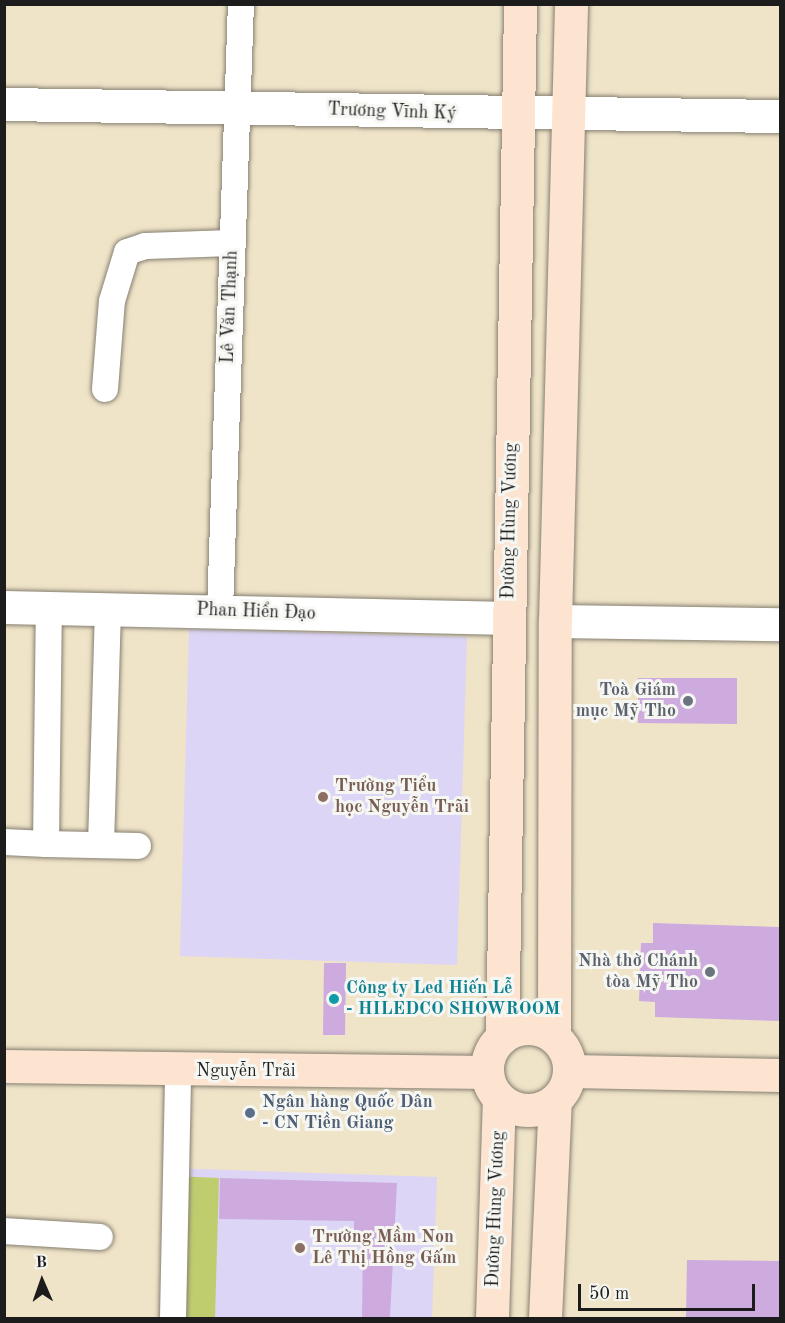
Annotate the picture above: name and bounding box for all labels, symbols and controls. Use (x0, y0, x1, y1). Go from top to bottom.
street label: Trương Vĩnh Ký (327, 99, 457, 125)
street label: Lê Văn Thạnh (217, 250, 243, 364)
street label: Đường Hùng Vương (498, 443, 522, 599)
street label: Phan Hiển Đạo (196, 599, 316, 625)
place label: Toà Giám mục Mỹ Tho (576, 680, 676, 722)
marker: Toà Giám mục Mỹ Tho (681, 694, 695, 708)
place label: Trường Tiểu học Nguyễn Trãi (335, 776, 469, 818)
marker: Trường Tiểu học Nguyễn Trãi (316, 790, 330, 804)
place label: Nhà thờ Chánh tòa Mỹ Tho (578, 951, 698, 994)
marker: Nhà thờ Chánh tòa Mỹ Tho (703, 965, 717, 979)
place label: Công ty Led Hiến Lễ - HILEDCO SHOWROOM (346, 978, 560, 1020)
marker: Công ty Led Hiến Lễ - HILEDCO SHOWROOM (327, 992, 341, 1006)
street label: Nguyễn Trãi (196, 1060, 296, 1082)
place label: Ngân hàng Quốc Dân - CN Tiền Giang (262, 1092, 433, 1134)
marker: Ngân hàng Quốc Dân - CN Tiền Giang (243, 1106, 257, 1120)
street label: Đường Hùng Vương (482, 1131, 510, 1287)
place label: Trường Mầm Non Lê Thị Hồng Gấm (312, 1227, 456, 1270)
marker: Trường Mầm Non Lê Thị Hồng Gấm (293, 1241, 307, 1255)
north arrow (12, 1251, 72, 1311)
text: B (35, 1255, 47, 1271)
scale bar (581, 1272, 758, 1310)
text: 50 m (589, 1285, 629, 1303)

